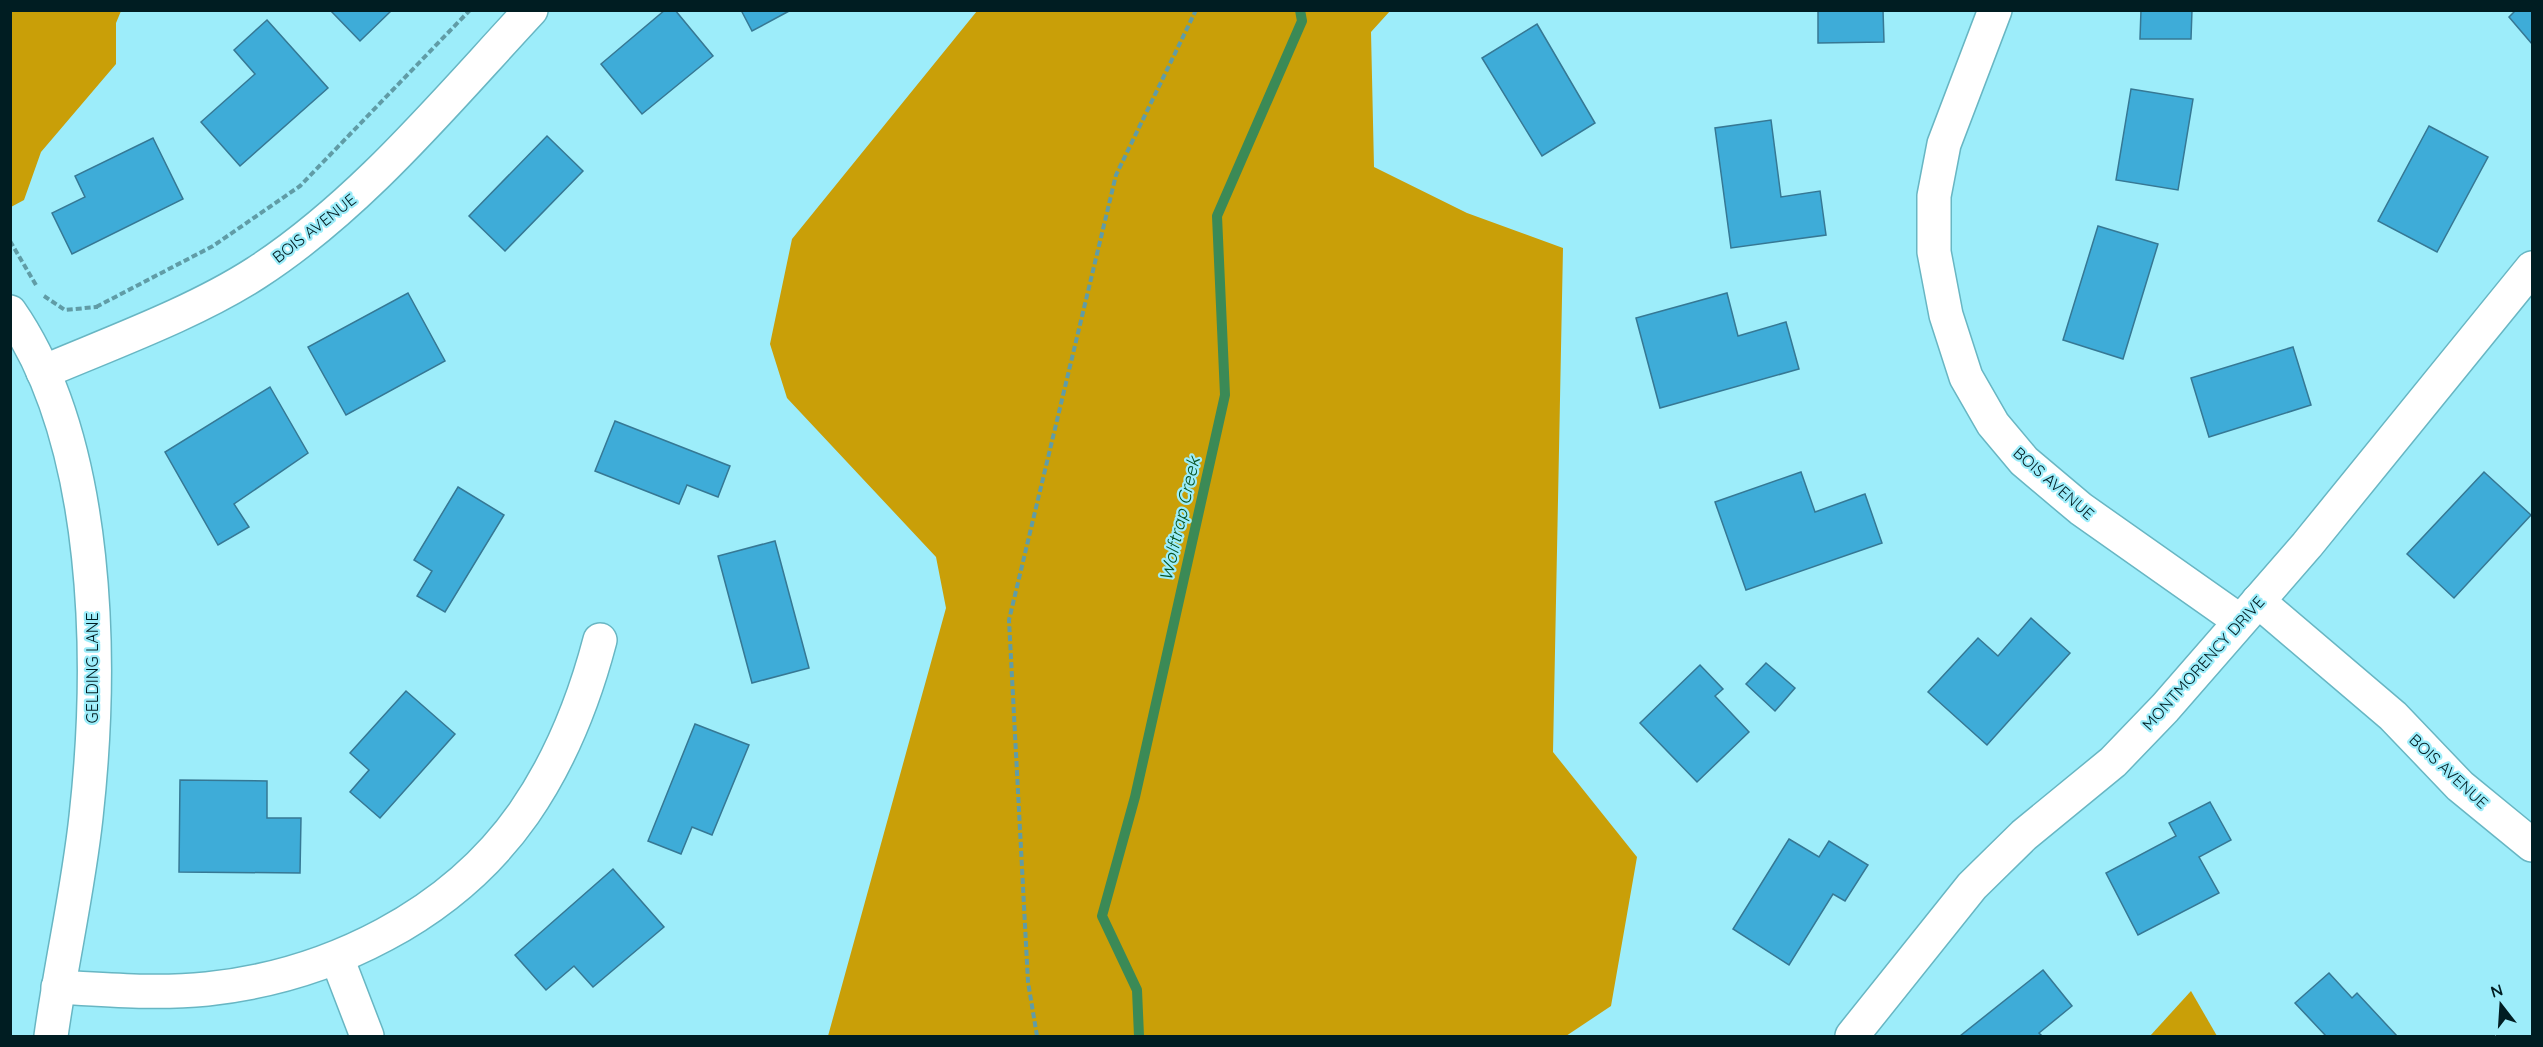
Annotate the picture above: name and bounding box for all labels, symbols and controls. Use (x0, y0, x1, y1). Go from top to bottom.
street label: BOIS AVENUE (268, 189, 360, 267)
street label: BOIS AVENUE (2009, 442, 2099, 524)
water label: Wolftrap Creek (1154, 453, 1205, 583)
street label: MONTMORENCY DRIVE (2138, 592, 2268, 734)
street label: GELDING LANE (82, 613, 102, 723)
street label: BOIS AVENUE (2405, 729, 2493, 813)
north arrow (2471, 975, 2531, 1035)
text: N (2488, 979, 2505, 1002)

